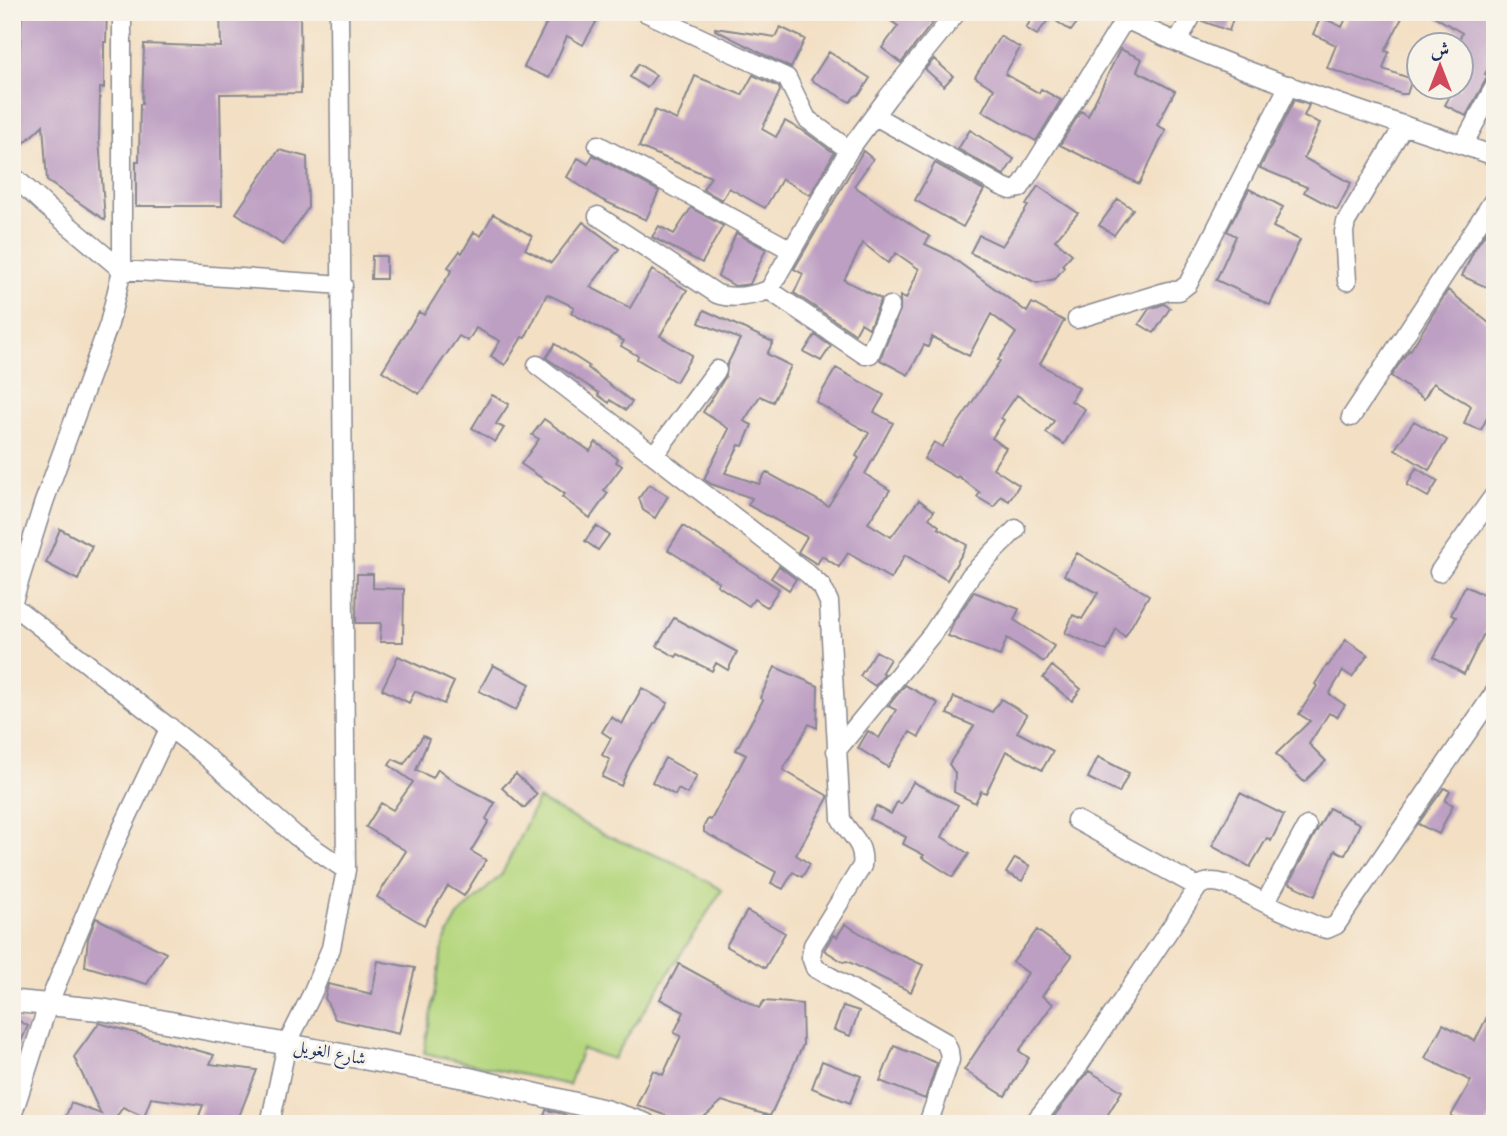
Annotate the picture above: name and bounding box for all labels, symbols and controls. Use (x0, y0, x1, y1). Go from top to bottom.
north arrow (1406, 32, 1476, 102)
text: ش (1431, 38, 1449, 61)
street label: شارع الغويل (291, 1034, 368, 1074)

